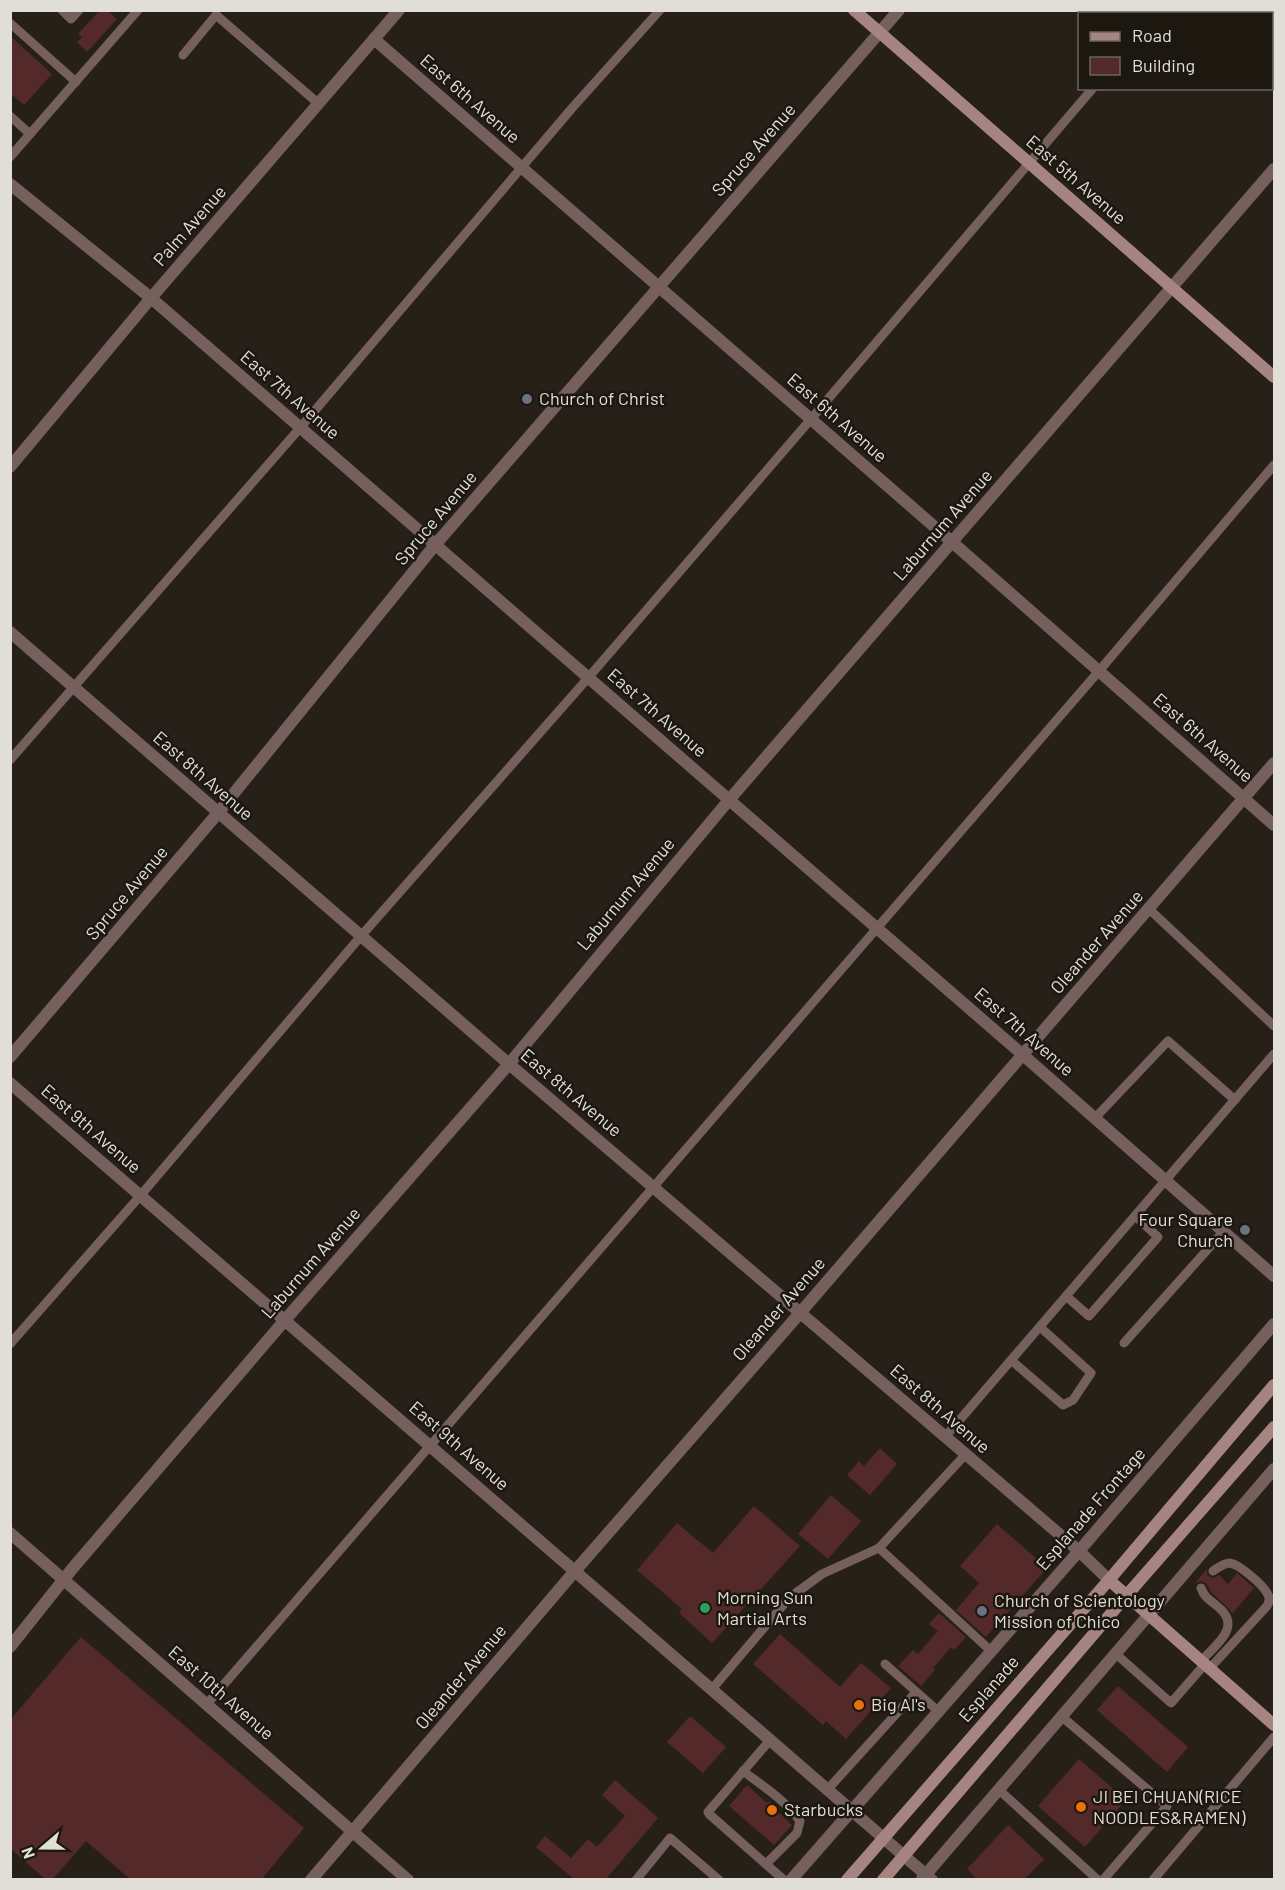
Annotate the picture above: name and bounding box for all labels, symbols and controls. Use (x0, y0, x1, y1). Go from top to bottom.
legend (1078, 12, 1273, 90)
text: Road (1132, 24, 1172, 46)
street label: East 6th Avenue (416, 49, 525, 148)
text: Building (1132, 54, 1195, 76)
street label: Spruce Avenue (707, 98, 800, 200)
street label: East 5th Avenue (1022, 130, 1131, 229)
street label: Palm Avenue (148, 181, 230, 270)
street label: East 7th Avenue (236, 345, 345, 443)
street label: East 6th Avenue (783, 368, 892, 467)
place label: Church of Christ (539, 387, 665, 409)
marker: Church of Christ (520, 392, 534, 406)
street label: Laburnum Avenue (888, 464, 997, 585)
street label: Spruce Avenue (389, 466, 481, 569)
street label: East 7th Avenue (603, 663, 712, 761)
street label: East 6th Avenue (1149, 688, 1258, 787)
street label: East 8th Avenue (149, 726, 258, 825)
street label: Laburnum Avenue (572, 832, 679, 954)
street label: Spruce Avenue (80, 841, 172, 944)
street label: Oleander Avenue (1045, 885, 1147, 998)
street label: East 7th Avenue (970, 982, 1079, 1080)
street label: East 8th Avenue (517, 1044, 627, 1141)
street label: East 9th Avenue (37, 1079, 146, 1178)
street label: Laburnum Avenue (256, 1202, 365, 1323)
place label: Four Square Church (1139, 1208, 1233, 1251)
marker: Four Square Church (1238, 1223, 1252, 1237)
street label: Oleander Avenue (727, 1252, 829, 1365)
street label: East 8th Avenue (886, 1359, 995, 1458)
street label: East 9th Avenue (405, 1396, 514, 1495)
street label: Esplanade Frontage (1031, 1442, 1150, 1574)
place label: Morning Sun Martial Arts (717, 1586, 813, 1629)
place label: Church of Scientology Mission of Chico (994, 1589, 1165, 1632)
marker: Morning Sun Martial Arts (698, 1601, 712, 1615)
marker: Church of Scientology Mission of Chico (975, 1604, 989, 1618)
street label: Oleander Avenue (410, 1619, 511, 1733)
street label: East 10th Avenue (164, 1641, 279, 1744)
street label: Esplanade (953, 1651, 1023, 1726)
place label: Big Al's (871, 1693, 926, 1715)
marker: Big Al's (852, 1698, 866, 1712)
place label: JI BEI CHUAN(RICE NOODLES&RAMEN) (1093, 1785, 1246, 1828)
place label: Starbucks (784, 1798, 863, 1820)
marker: JI BEI CHUAN(RICE NOODLES&RAMEN) (1074, 1800, 1088, 1814)
marker: Starbucks (765, 1803, 779, 1817)
north arrow (12, 1818, 72, 1878)
text: N (17, 1845, 38, 1862)

